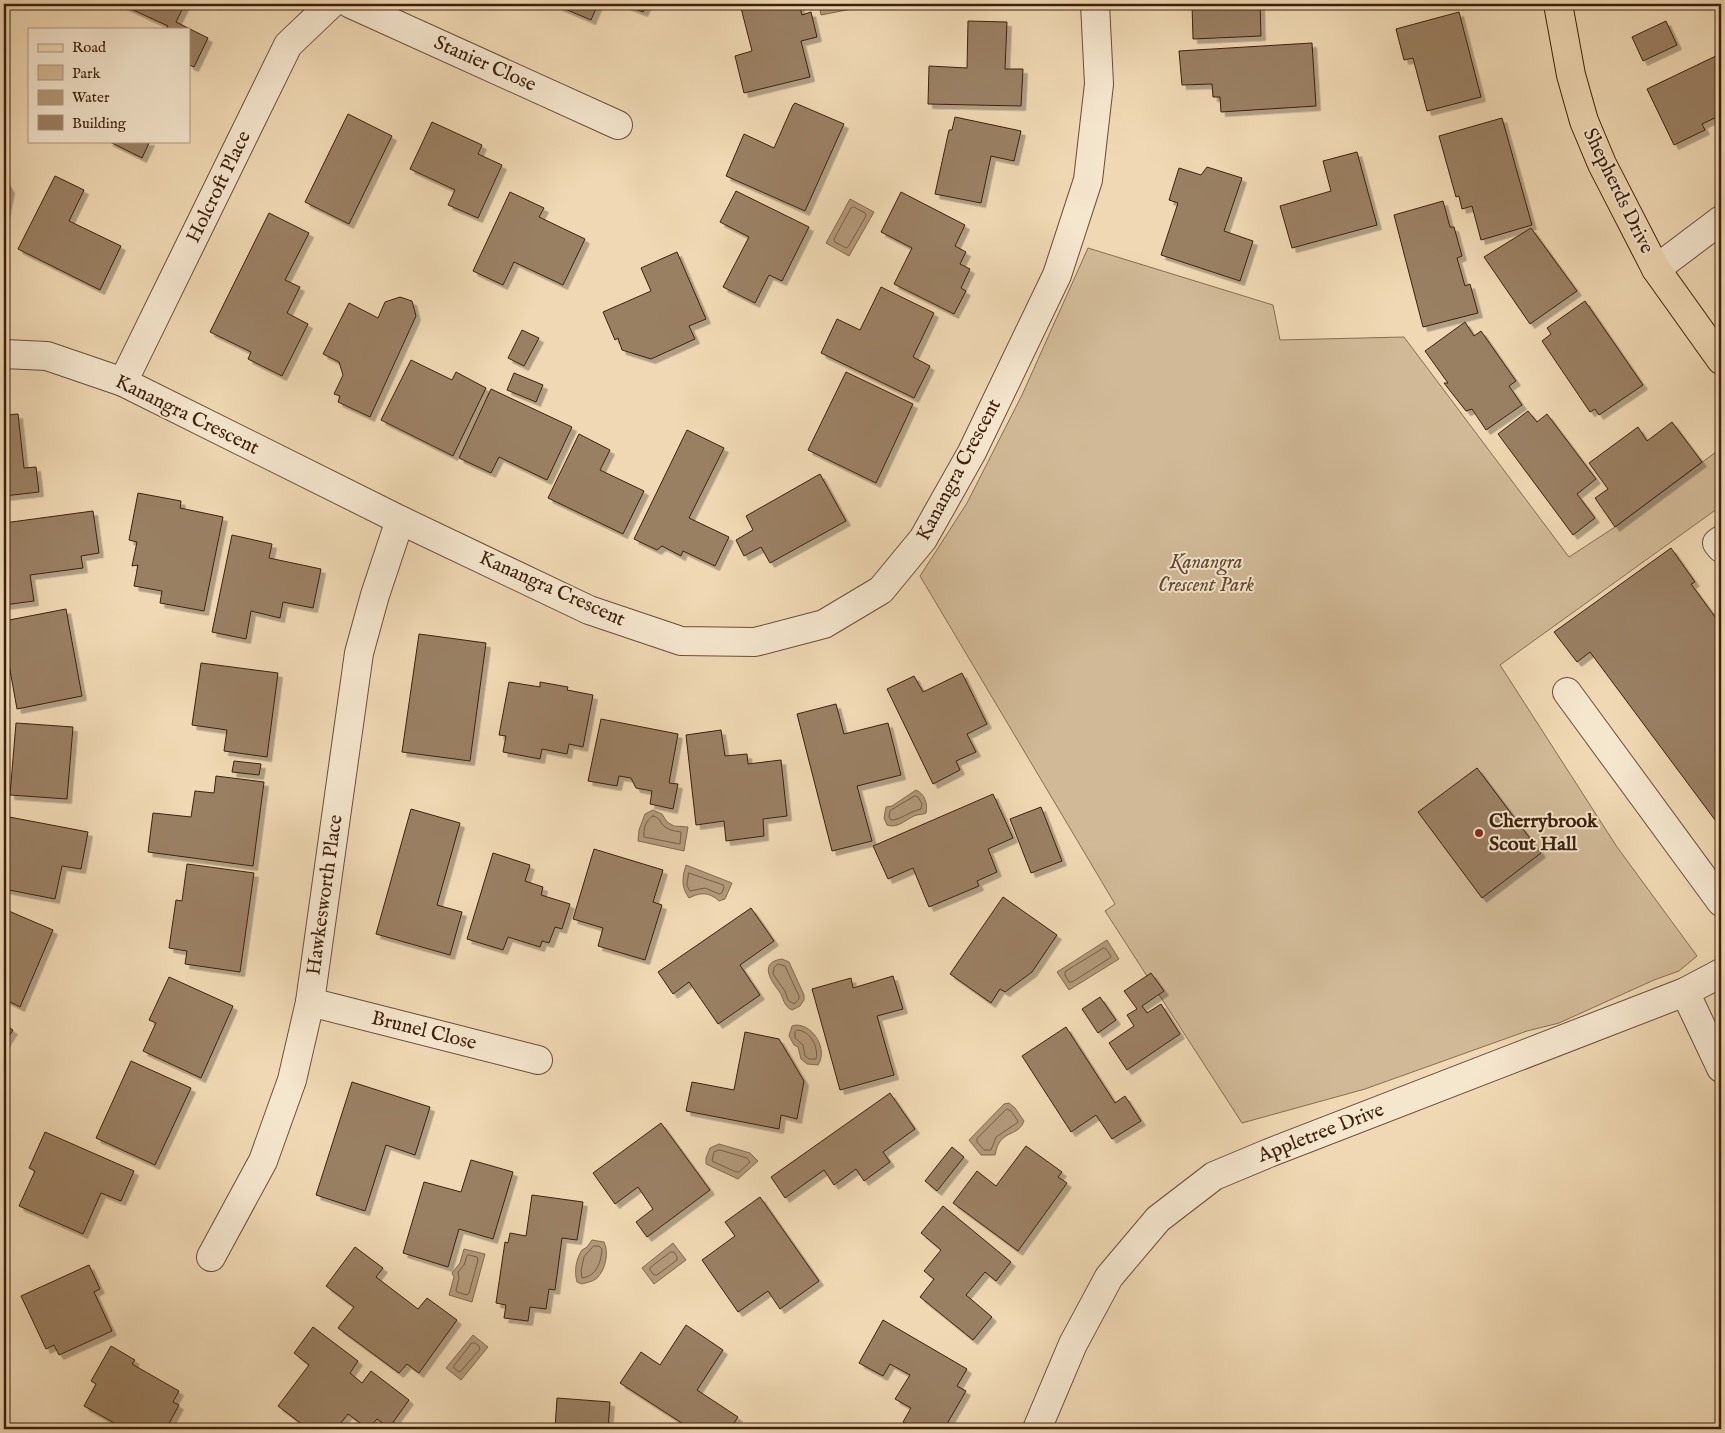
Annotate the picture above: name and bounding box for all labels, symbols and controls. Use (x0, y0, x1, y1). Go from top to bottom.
legend (28, 28, 190, 142)
street label: Stanier Close (430, 30, 540, 98)
text: Road (72, 38, 107, 57)
text: Park (72, 64, 102, 83)
text: Water (72, 88, 110, 107)
text: Building (72, 114, 127, 133)
street label: Shepherds Drive (1577, 124, 1659, 258)
street label: Holcroft Place (181, 127, 257, 247)
street label: Kanangra Crescent (111, 369, 263, 461)
street label: Kanangra Crescent (911, 395, 1007, 545)
street label: Kanangra Crescent (475, 546, 629, 632)
park label: Kanangra Crescent Park (1158, 550, 1254, 598)
place label: Cherrybrook Scout Hall (1489, 809, 1599, 857)
street label: Hawkesworth Place (301, 813, 349, 977)
marker: Cherrybrook Scout Hall (1473, 827, 1485, 839)
street label: Brunel Close (369, 1006, 479, 1056)
street label: Appletree Drive (1253, 1097, 1388, 1169)

